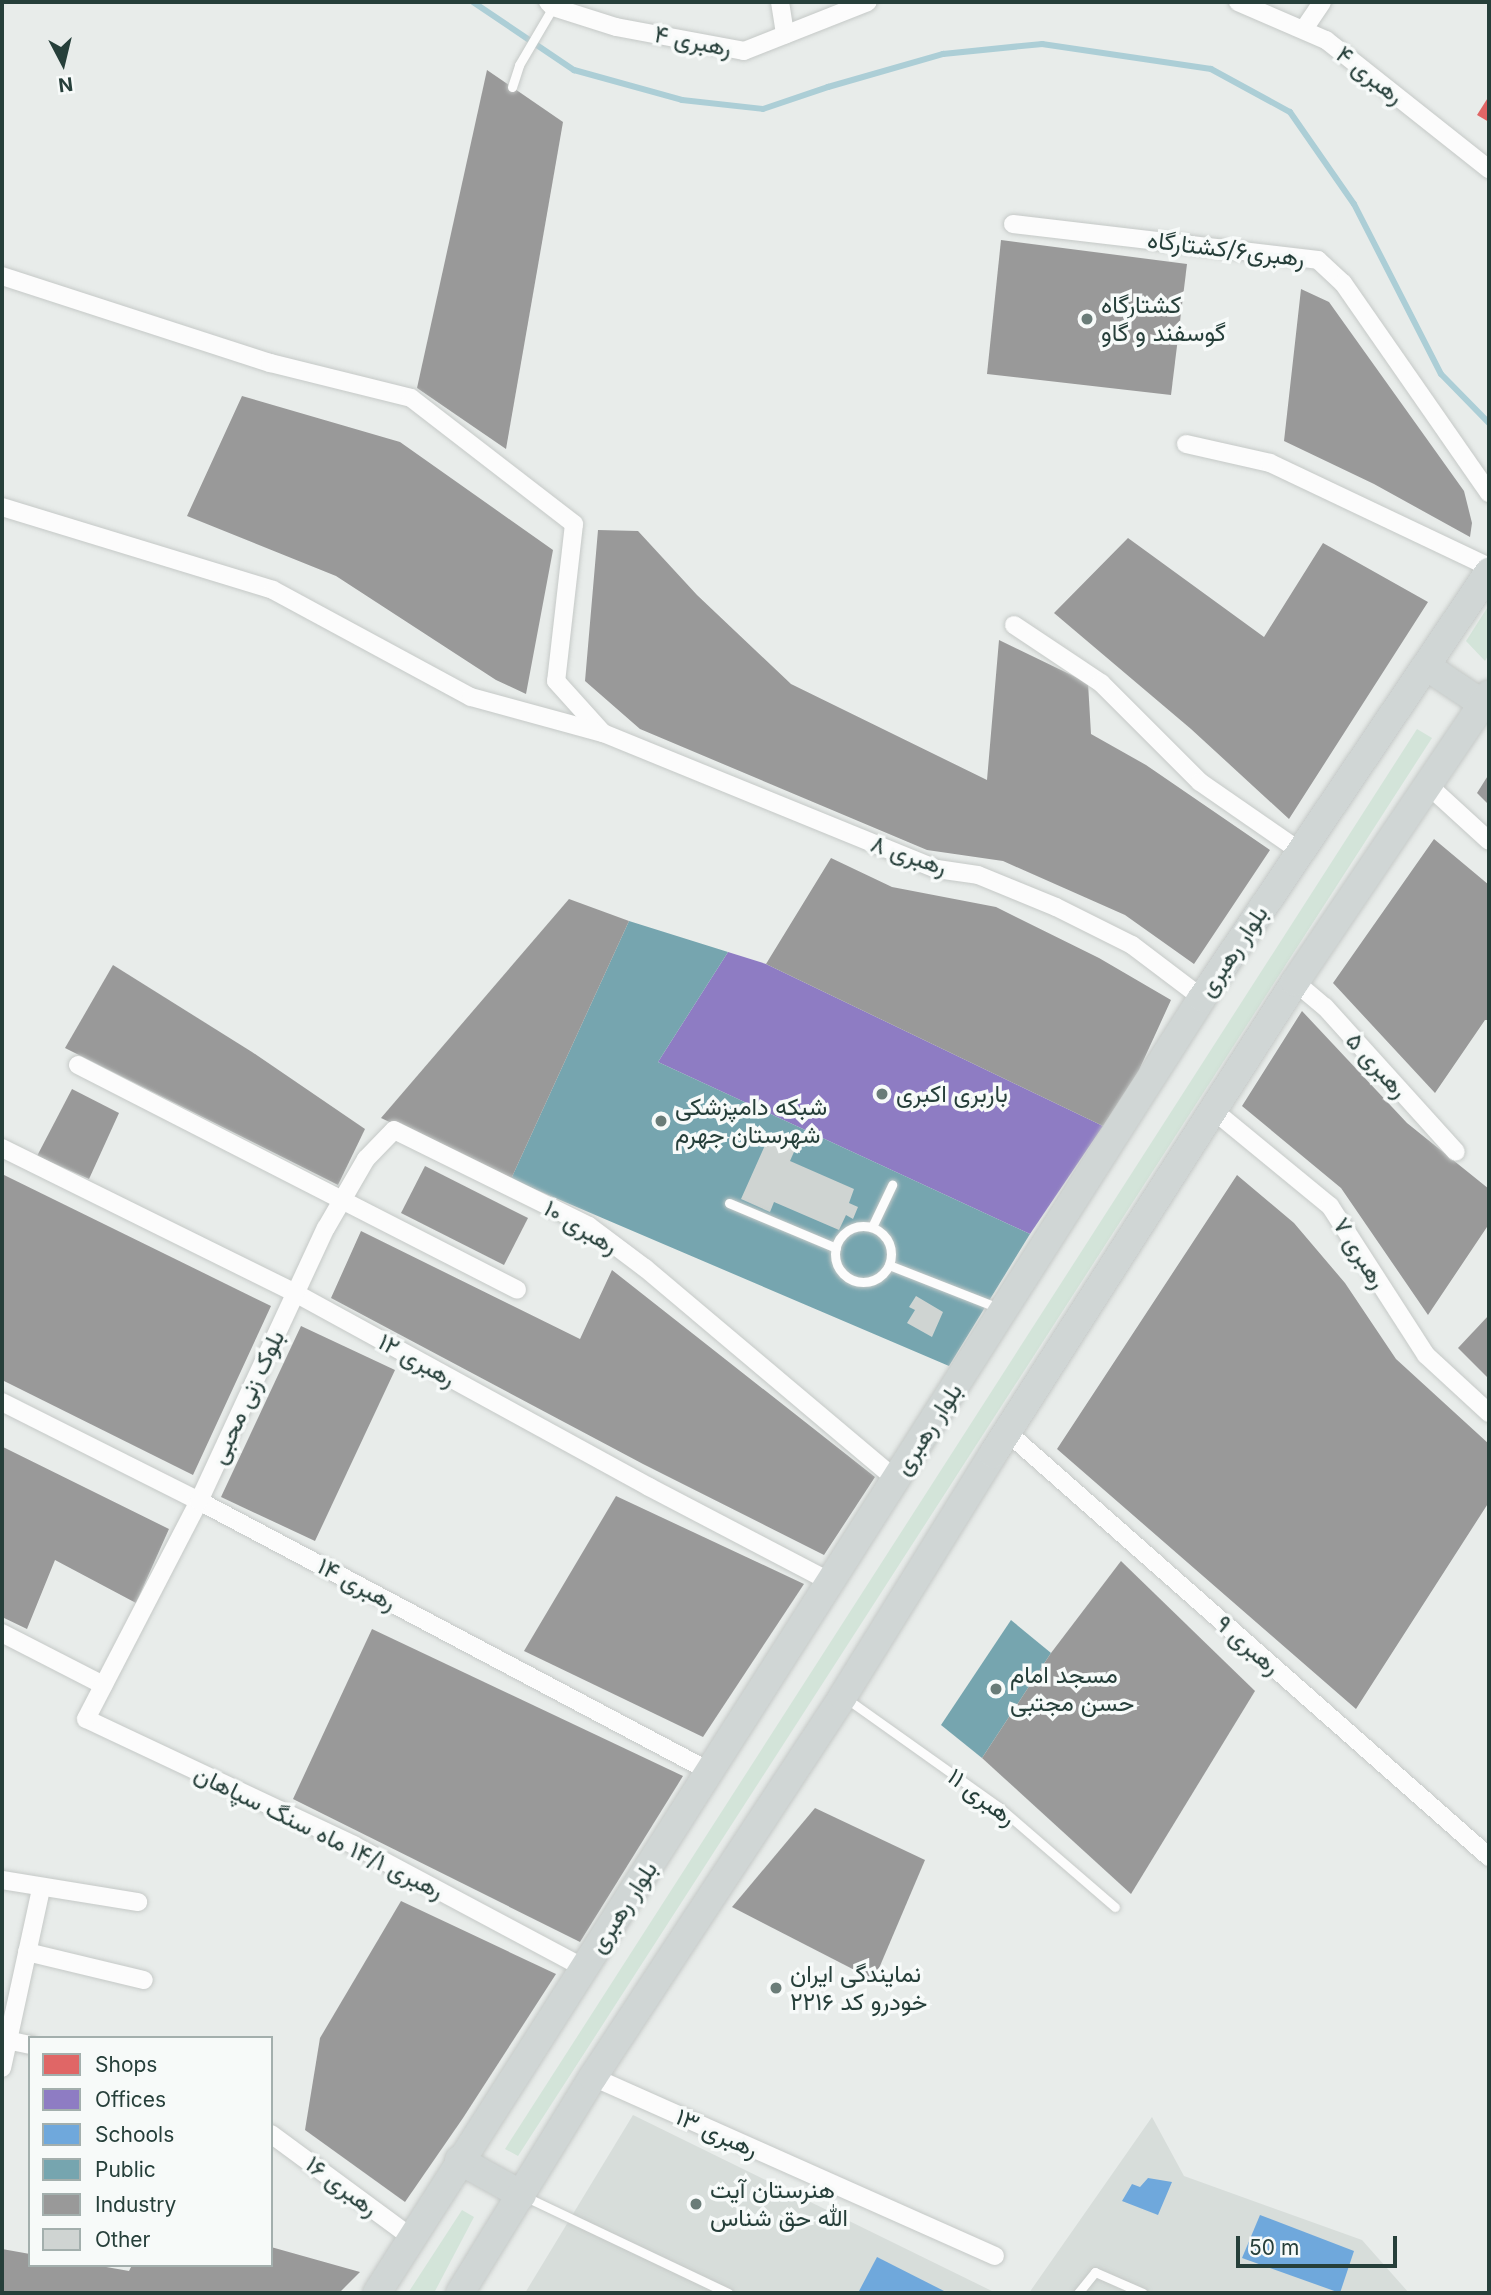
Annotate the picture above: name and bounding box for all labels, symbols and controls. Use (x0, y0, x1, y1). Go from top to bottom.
street label: رهبری ۴ (652, 19, 734, 63)
north arrow (28, 28, 98, 98)
street label: رهبری ۴ (1330, 40, 1410, 110)
text: N (57, 72, 74, 97)
street label: رهبری۶/کشتارگاه (1146, 225, 1306, 273)
place label: کشتارگاه گوسفند و گاو (1101, 291, 1226, 347)
marker: کشتارگاه گوسفند و گاو (1079, 311, 1095, 327)
street label: رهبری ۸ (867, 829, 951, 881)
street label: بلوار رهبری (1192, 900, 1274, 1002)
street label: رهبری ۵ (1340, 1026, 1414, 1104)
place label: باربری اکبری (896, 1080, 1008, 1108)
marker: باربری اکبری (874, 1086, 890, 1102)
place label: شبکه دامپزشکی شهرستان جهرم (675, 1093, 827, 1149)
marker: شبکه دامپزشکی شهرستان جهرم (653, 1113, 669, 1129)
street label: رهبری ۱۰ (539, 1194, 623, 1260)
street label: رهبری ۷ (1327, 1212, 1393, 1294)
street label: بلوک زنی محبی (203, 1326, 291, 1468)
street label: رهبری ۱۲ (373, 1327, 461, 1393)
street label: بلوار رهبری (888, 1378, 968, 1480)
street label: رهبری ۱۴ (313, 1551, 401, 1617)
street label: رهبری ۹ (1210, 1609, 1286, 1681)
place label: مسجد امام حسن مجتبی (1010, 1661, 1134, 1717)
marker: مسجد امام حسن مجتبی (988, 1681, 1004, 1697)
street label: رهبری ۱۴/۱ ماه سنگ سپاهان (190, 1759, 448, 1905)
street label: رهبری ۱۱ (942, 1762, 1022, 1832)
street label: بلوار رهبری (583, 1856, 663, 1958)
place label: نمایندگی ایران خودرو کد ۲۲۱۶ (790, 1960, 927, 2016)
marker: نمایندگی ایران خودرو کد ۲۲۱۶ (768, 1980, 784, 1996)
legend (28, 2036, 273, 2267)
text: Shops (95, 2052, 157, 2077)
text: Offices (95, 2087, 166, 2112)
street label: رهبری ۱۳ (671, 2102, 763, 2164)
text: Schools (95, 2122, 174, 2147)
street label: رهبری ۱۶ (300, 2150, 384, 2222)
text: Public (95, 2157, 156, 2182)
place label: هنرستان آیت الله حق شناس (710, 2176, 848, 2232)
text: Industry (95, 2192, 176, 2217)
marker: هنرستان آیت الله حق شناس (688, 2196, 704, 2212)
scale bar (1239, 2222, 1400, 2266)
text: Other (95, 2227, 151, 2252)
text: 50 m (1249, 2235, 1299, 2260)

